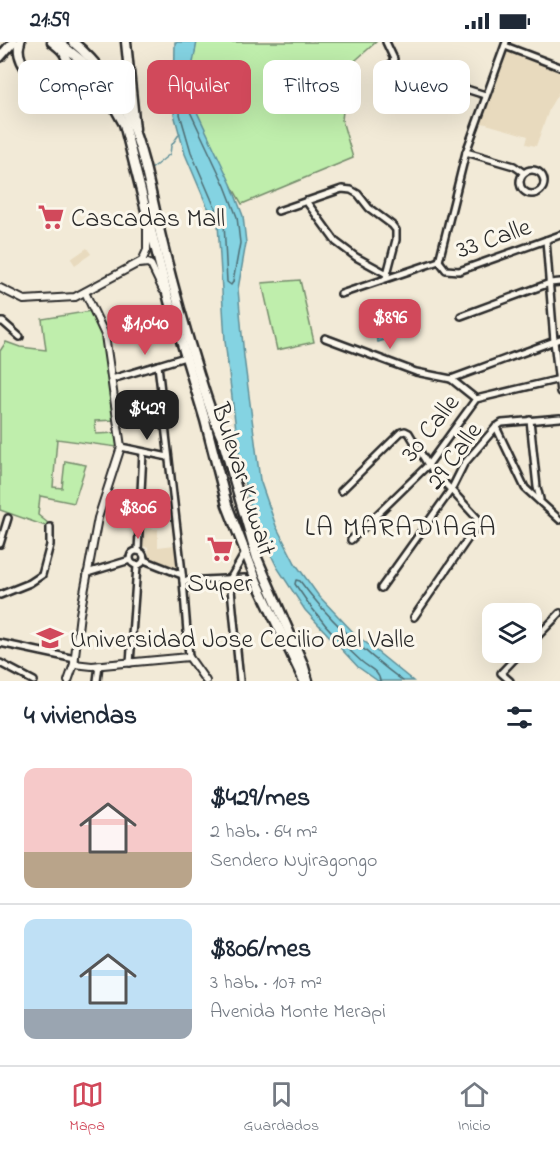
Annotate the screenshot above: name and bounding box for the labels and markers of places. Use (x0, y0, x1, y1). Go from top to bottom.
place label: Cascadas Mall (71, 201, 225, 239)
supermarket icon: Cascadas Mall (36, 202, 66, 232)
pin: $896 (354, 299, 426, 350)
pin: $1,040 (96, 305, 194, 356)
pin: $429 (111, 390, 183, 441)
pin: $806 (102, 489, 174, 540)
supermarket icon: Super (205, 534, 235, 564)
place label: Super (187, 566, 254, 604)
place label: Universidad Jose Cecilio del Valle (70, 622, 415, 660)
school or university icon: Universidad Jose Cecilio del Valle (35, 623, 65, 653)

